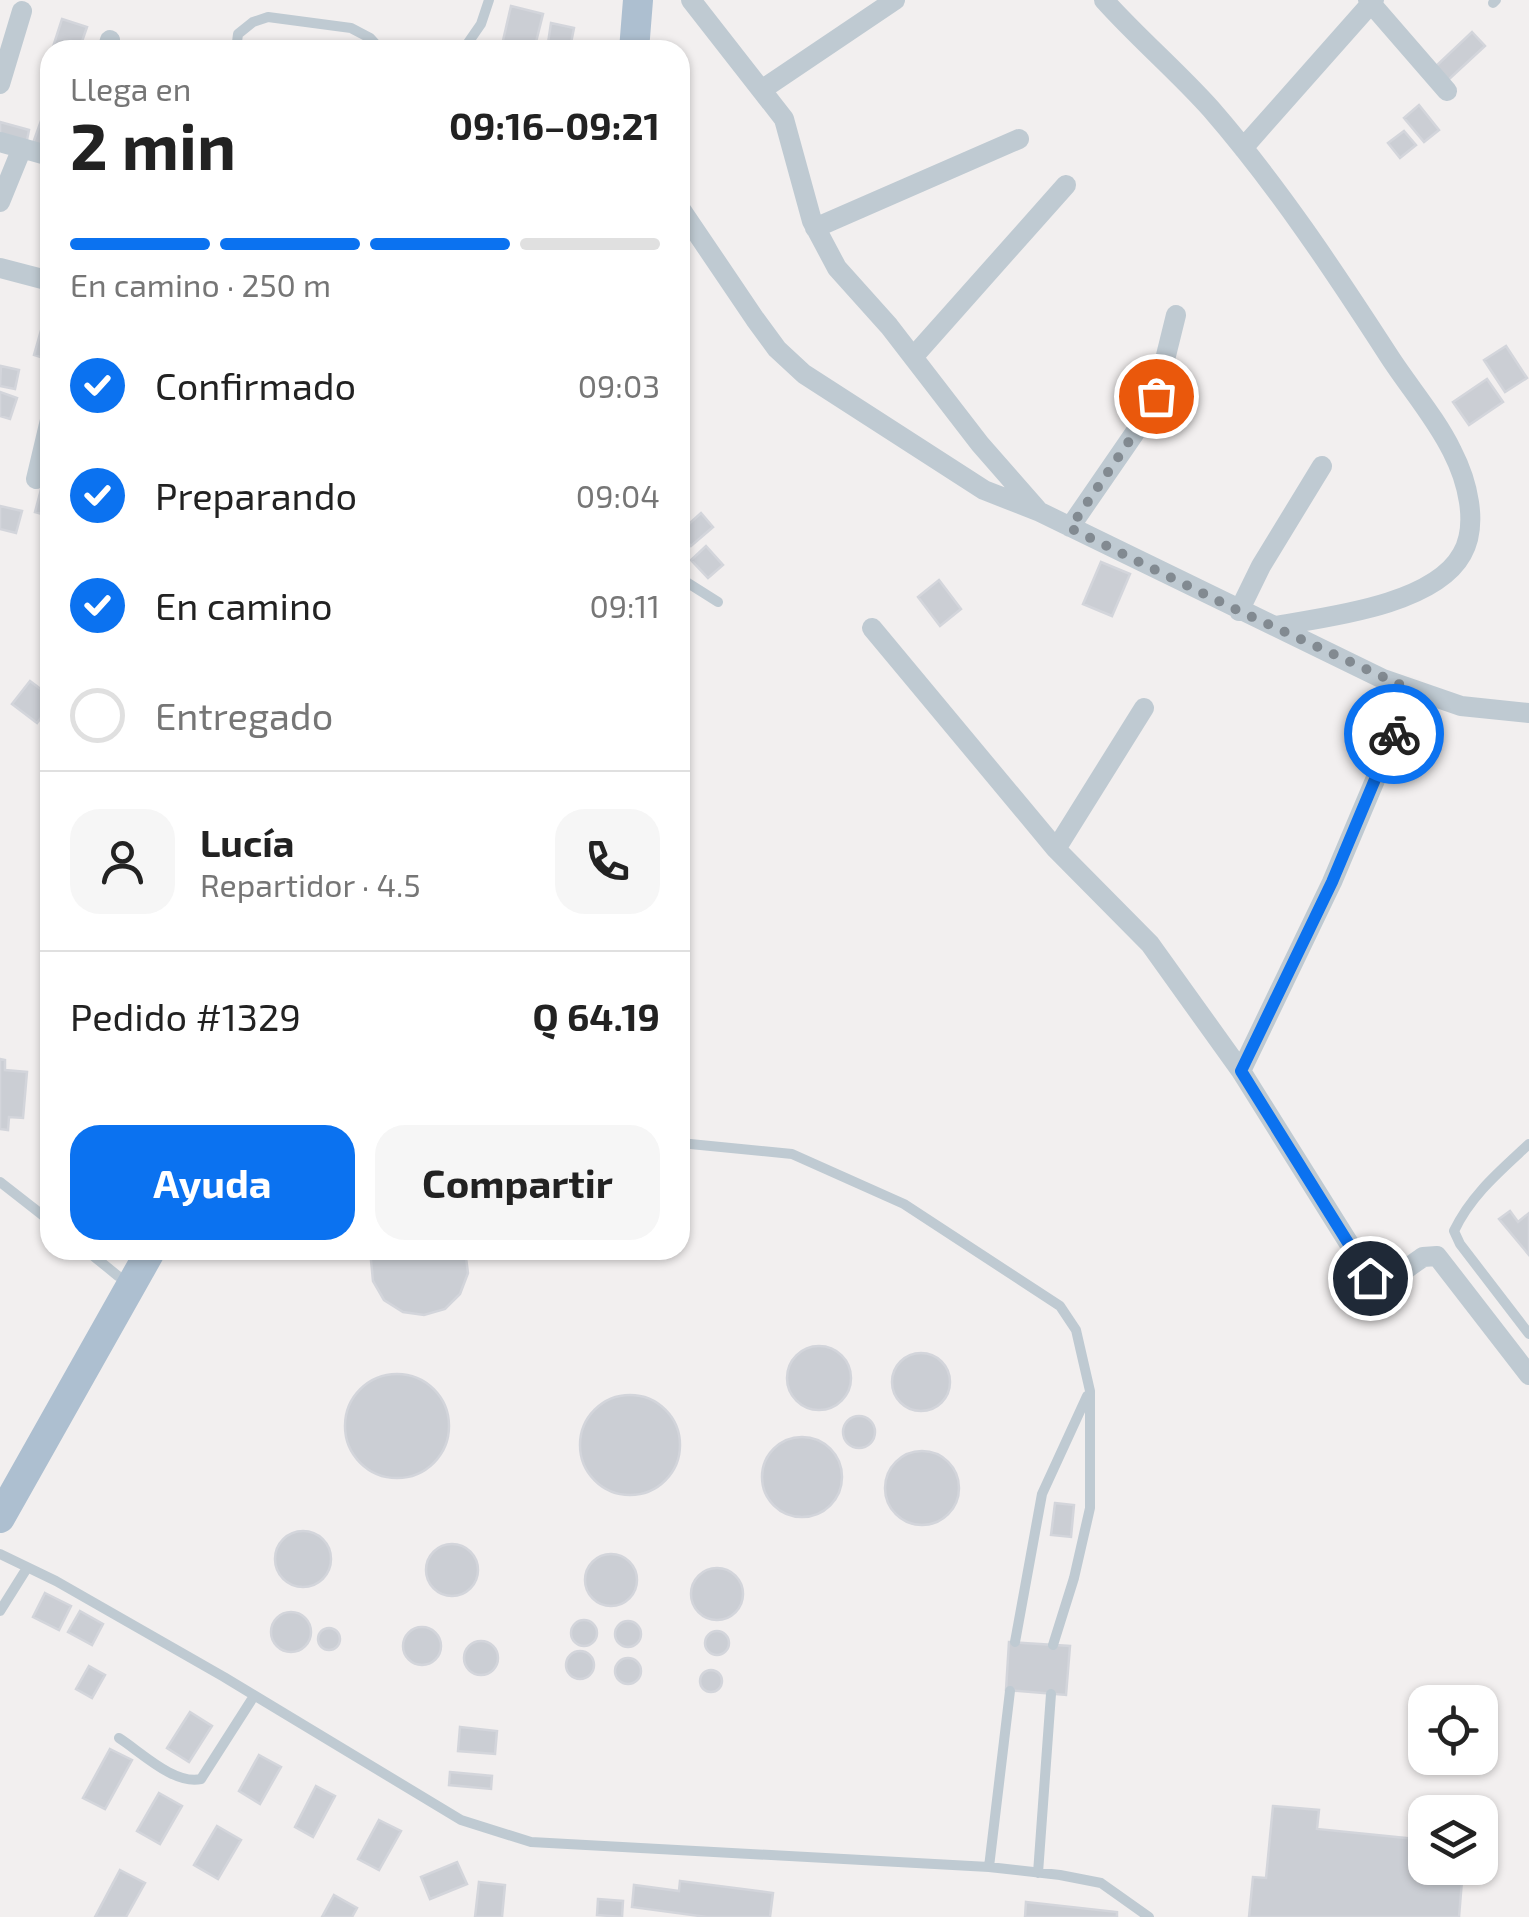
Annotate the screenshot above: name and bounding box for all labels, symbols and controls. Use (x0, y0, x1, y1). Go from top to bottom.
text: Llega en (70, 69, 191, 107)
text: 09:16–09:21 (449, 102, 660, 148)
text: 2 min (70, 105, 236, 183)
text: En camino · 250 m (70, 265, 331, 303)
pin (1114, 354, 1199, 439)
icon: check (70, 358, 125, 413)
text: Confirmado (155, 362, 356, 408)
text: 09:03 (578, 366, 660, 404)
icon: bag (1129, 369, 1184, 424)
icon: check (70, 468, 125, 523)
text: Preparando (155, 472, 357, 518)
text: 09:04 (576, 476, 660, 514)
icon: check (70, 578, 125, 633)
text: En camino (155, 582, 333, 628)
text: 09:11 (589, 586, 660, 624)
courier (1344, 684, 1444, 784)
text: Entregado (155, 692, 333, 738)
icon: bike (1367, 707, 1422, 762)
button: person (70, 809, 175, 914)
button: phone (555, 809, 660, 914)
text: Lucía (200, 819, 294, 865)
text: Repartidor · 4.5 (200, 865, 421, 903)
text: Pedido #1329 (70, 993, 301, 1039)
text: Q 64.19 (533, 993, 660, 1039)
button: Ayuda (70, 1125, 355, 1240)
button: Compartir (375, 1125, 660, 1240)
pin (1328, 1236, 1413, 1321)
icon: home (1343, 1251, 1398, 1306)
map controls (1408, 1685, 1498, 1885)
button: locate (1408, 1685, 1498, 1775)
button: layers (1408, 1795, 1498, 1885)

